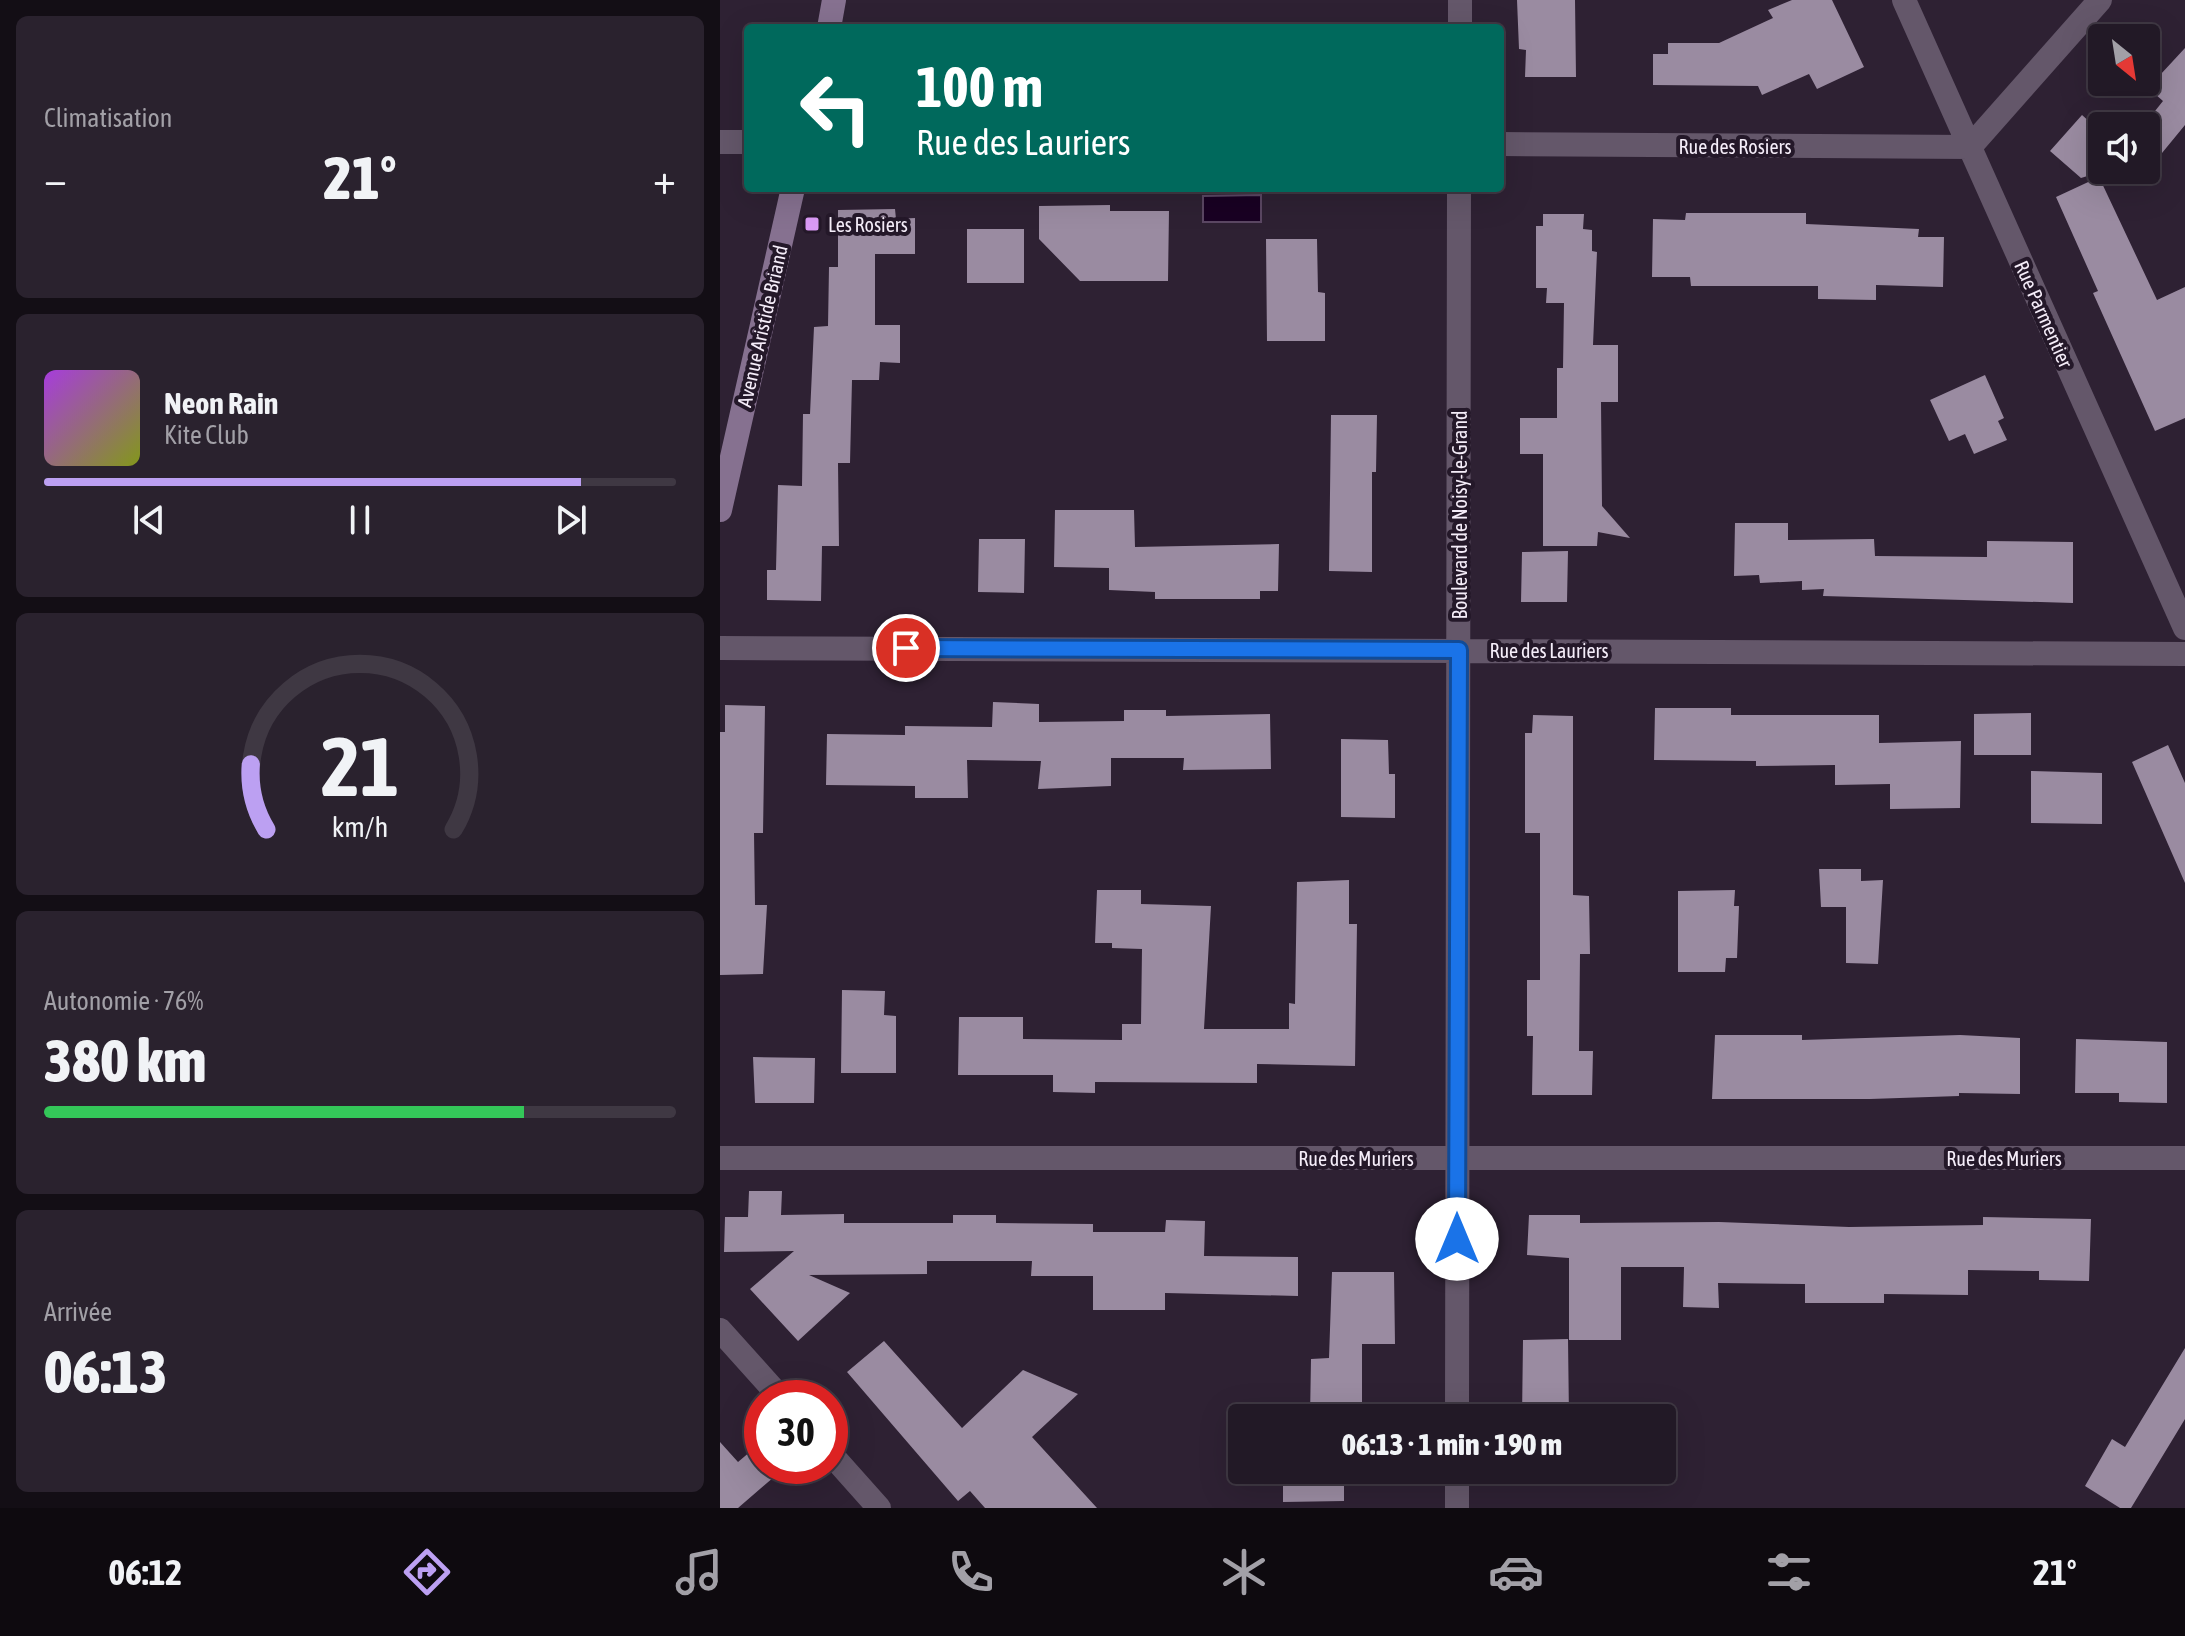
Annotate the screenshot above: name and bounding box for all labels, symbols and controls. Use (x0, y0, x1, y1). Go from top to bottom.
north arrow (2088, 24, 2160, 96)
map controls (2088, 24, 2160, 184)
text: 100 m (916, 55, 1043, 119)
icon: left (784, 56, 888, 160)
text: Climatisation (44, 103, 172, 133)
button: sound (2088, 112, 2160, 184)
text: Rue des Lauriers (916, 121, 1130, 163)
street label: Rue des Rosiers (1679, 135, 1791, 158)
text: 21° (324, 143, 396, 212)
text: − (44, 153, 67, 203)
text: + (653, 153, 676, 203)
place label: Les Rosiers (828, 213, 908, 236)
marker: Les Rosiers (803, 215, 821, 233)
street label: Avenue Aristide Briand (732, 243, 792, 409)
street label: Rue Parmentier (2010, 257, 2078, 372)
text: Neon Rain (164, 386, 278, 420)
street label: Boulevard de Noisy-le-Grand (1448, 410, 1471, 620)
text: Kite Club (164, 420, 249, 450)
icon: previous (127, 498, 171, 542)
icon: pause (338, 498, 382, 542)
icon: next (549, 498, 593, 542)
pin (872, 614, 940, 682)
icon: arrive (884, 626, 928, 670)
street label: Rue des Lauriers (1489, 639, 1609, 662)
text: 21 (321, 718, 399, 814)
text: km/h (332, 810, 388, 843)
text: Autonomie · 76% (44, 986, 203, 1016)
text: 380 km (44, 1026, 206, 1095)
street label: Rue des Muriers (1298, 1147, 1414, 1170)
street label: Rue des Muriers (1946, 1147, 2062, 1170)
position arrow (1415, 1197, 1499, 1281)
text: Arrivée (44, 1297, 112, 1327)
text: 06:13 (44, 1337, 167, 1406)
speed limit sign: 30 (744, 1380, 848, 1484)
text: 06:13 · 1 min · 190 m (1342, 1427, 1562, 1461)
icon: directions (399, 1544, 455, 1600)
icon: music (671, 1544, 727, 1600)
icon: phone (943, 1544, 999, 1600)
icon: climate (1216, 1544, 1272, 1600)
icon: car (1488, 1544, 1544, 1600)
icon: filters (1761, 1544, 1817, 1600)
text: 06:12 (108, 1551, 182, 1593)
text: 21° (2033, 1551, 2077, 1593)

